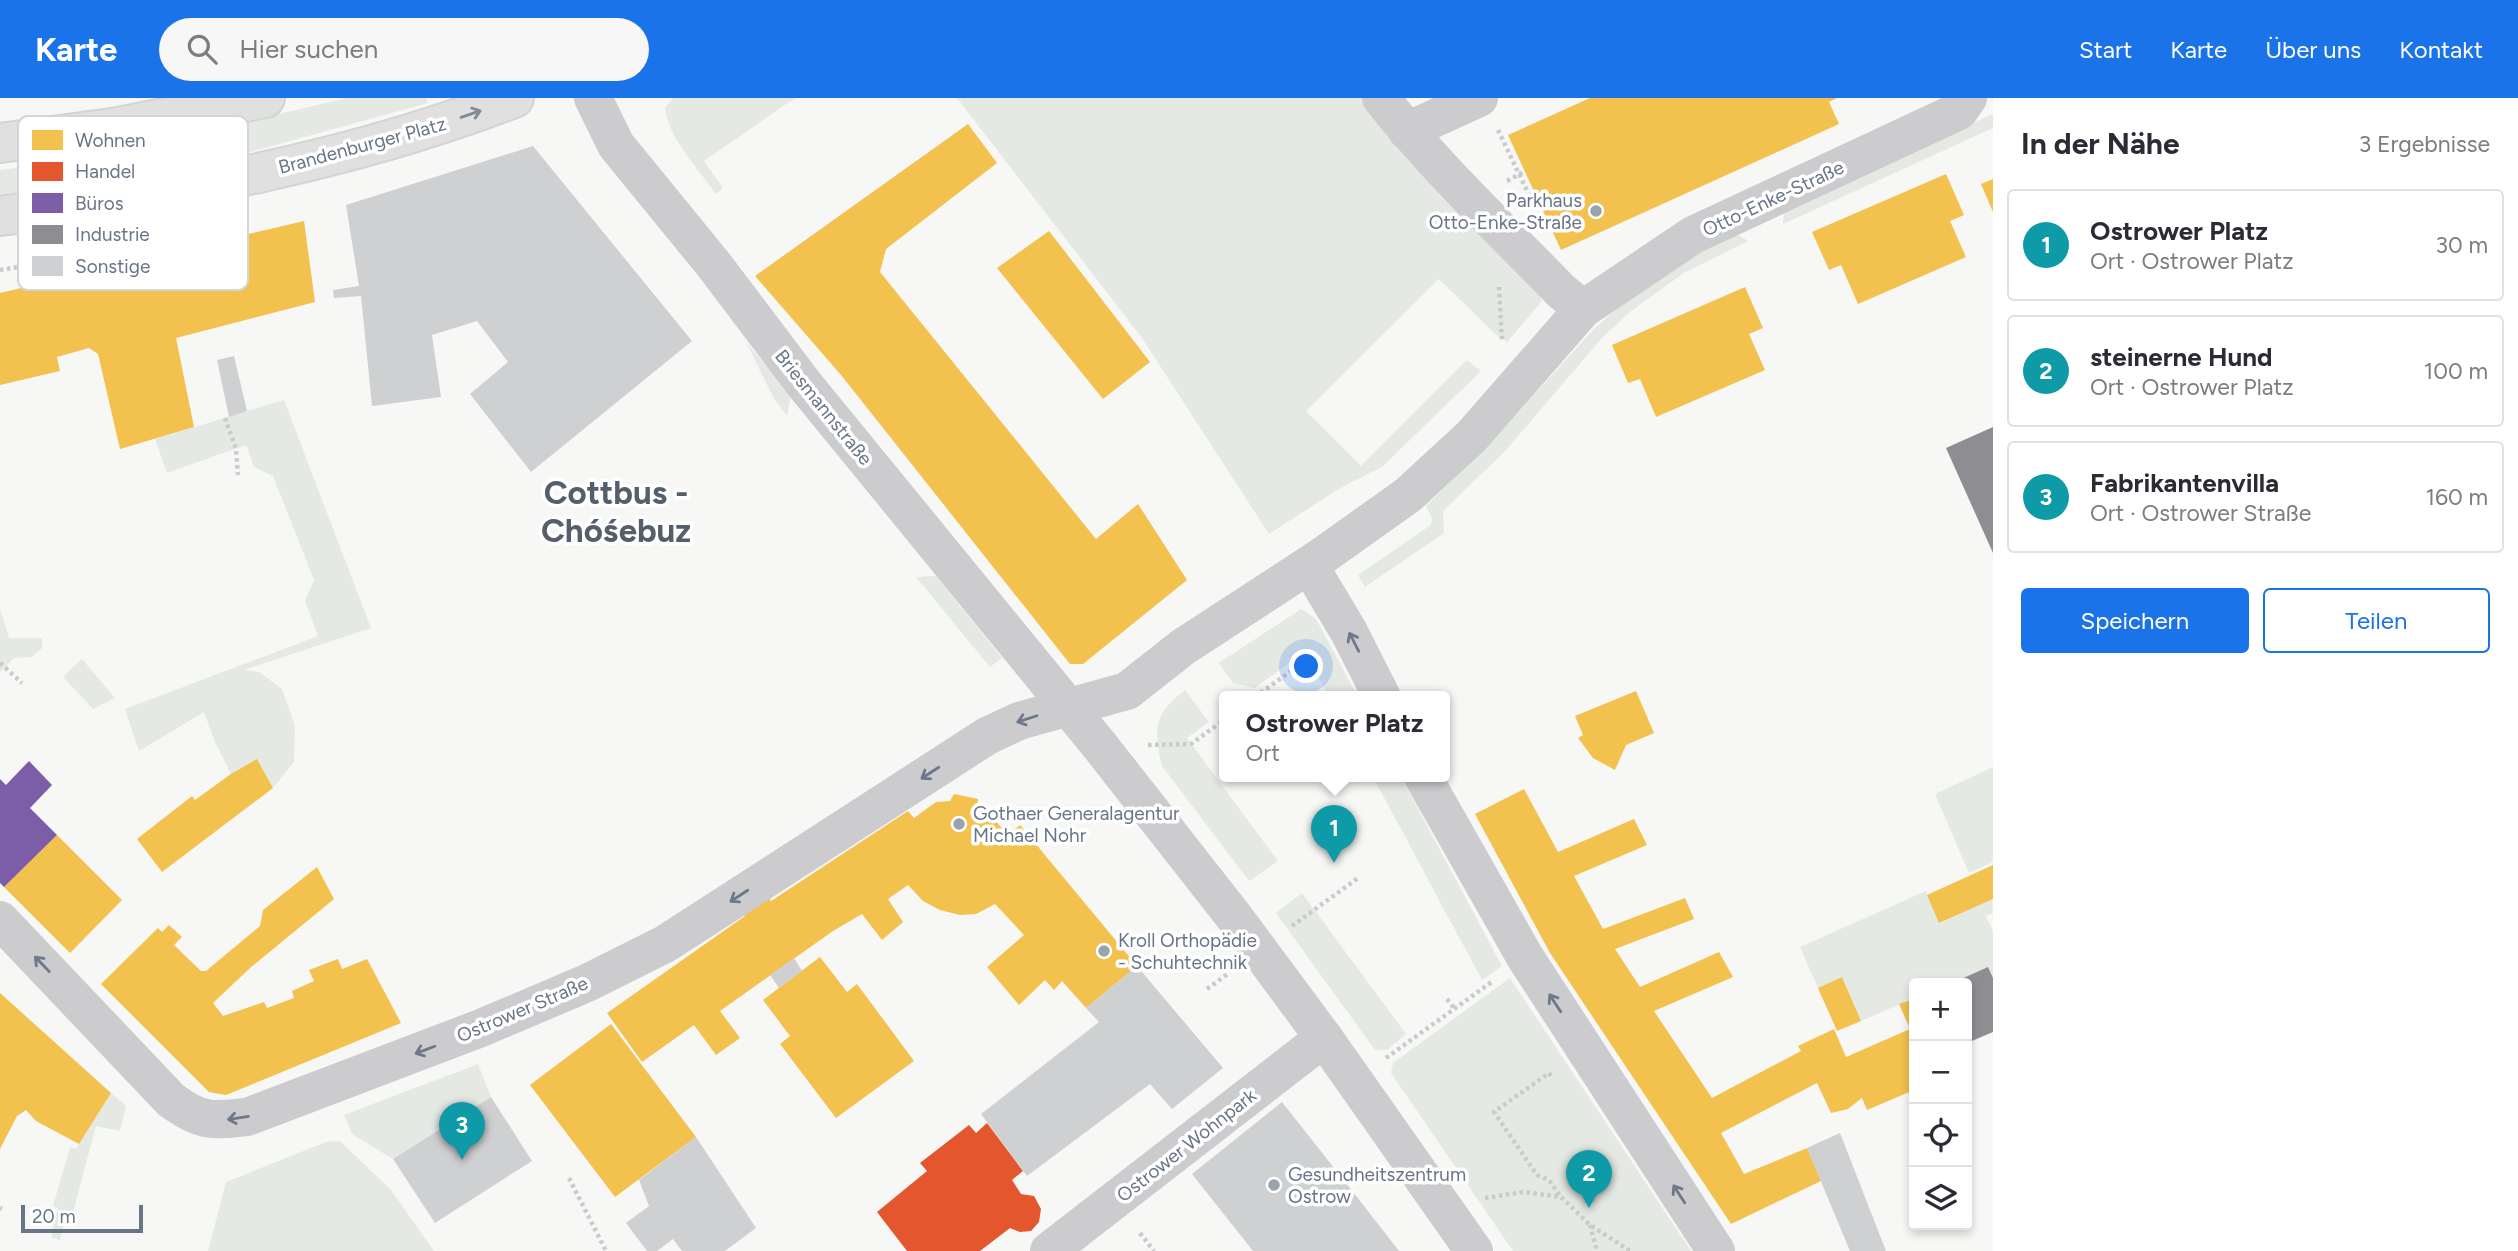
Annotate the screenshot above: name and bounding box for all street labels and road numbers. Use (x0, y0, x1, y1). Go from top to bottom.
street label: Brandenburger Platz (276, 112, 448, 179)
street label: Otto-Enke-Straße (1699, 156, 1848, 241)
street label: Briesmannstraße (770, 345, 877, 470)
street label: Ostrower Straße (453, 971, 591, 1047)
street label: Ostrower Wohnpark (1112, 1083, 1261, 1207)

